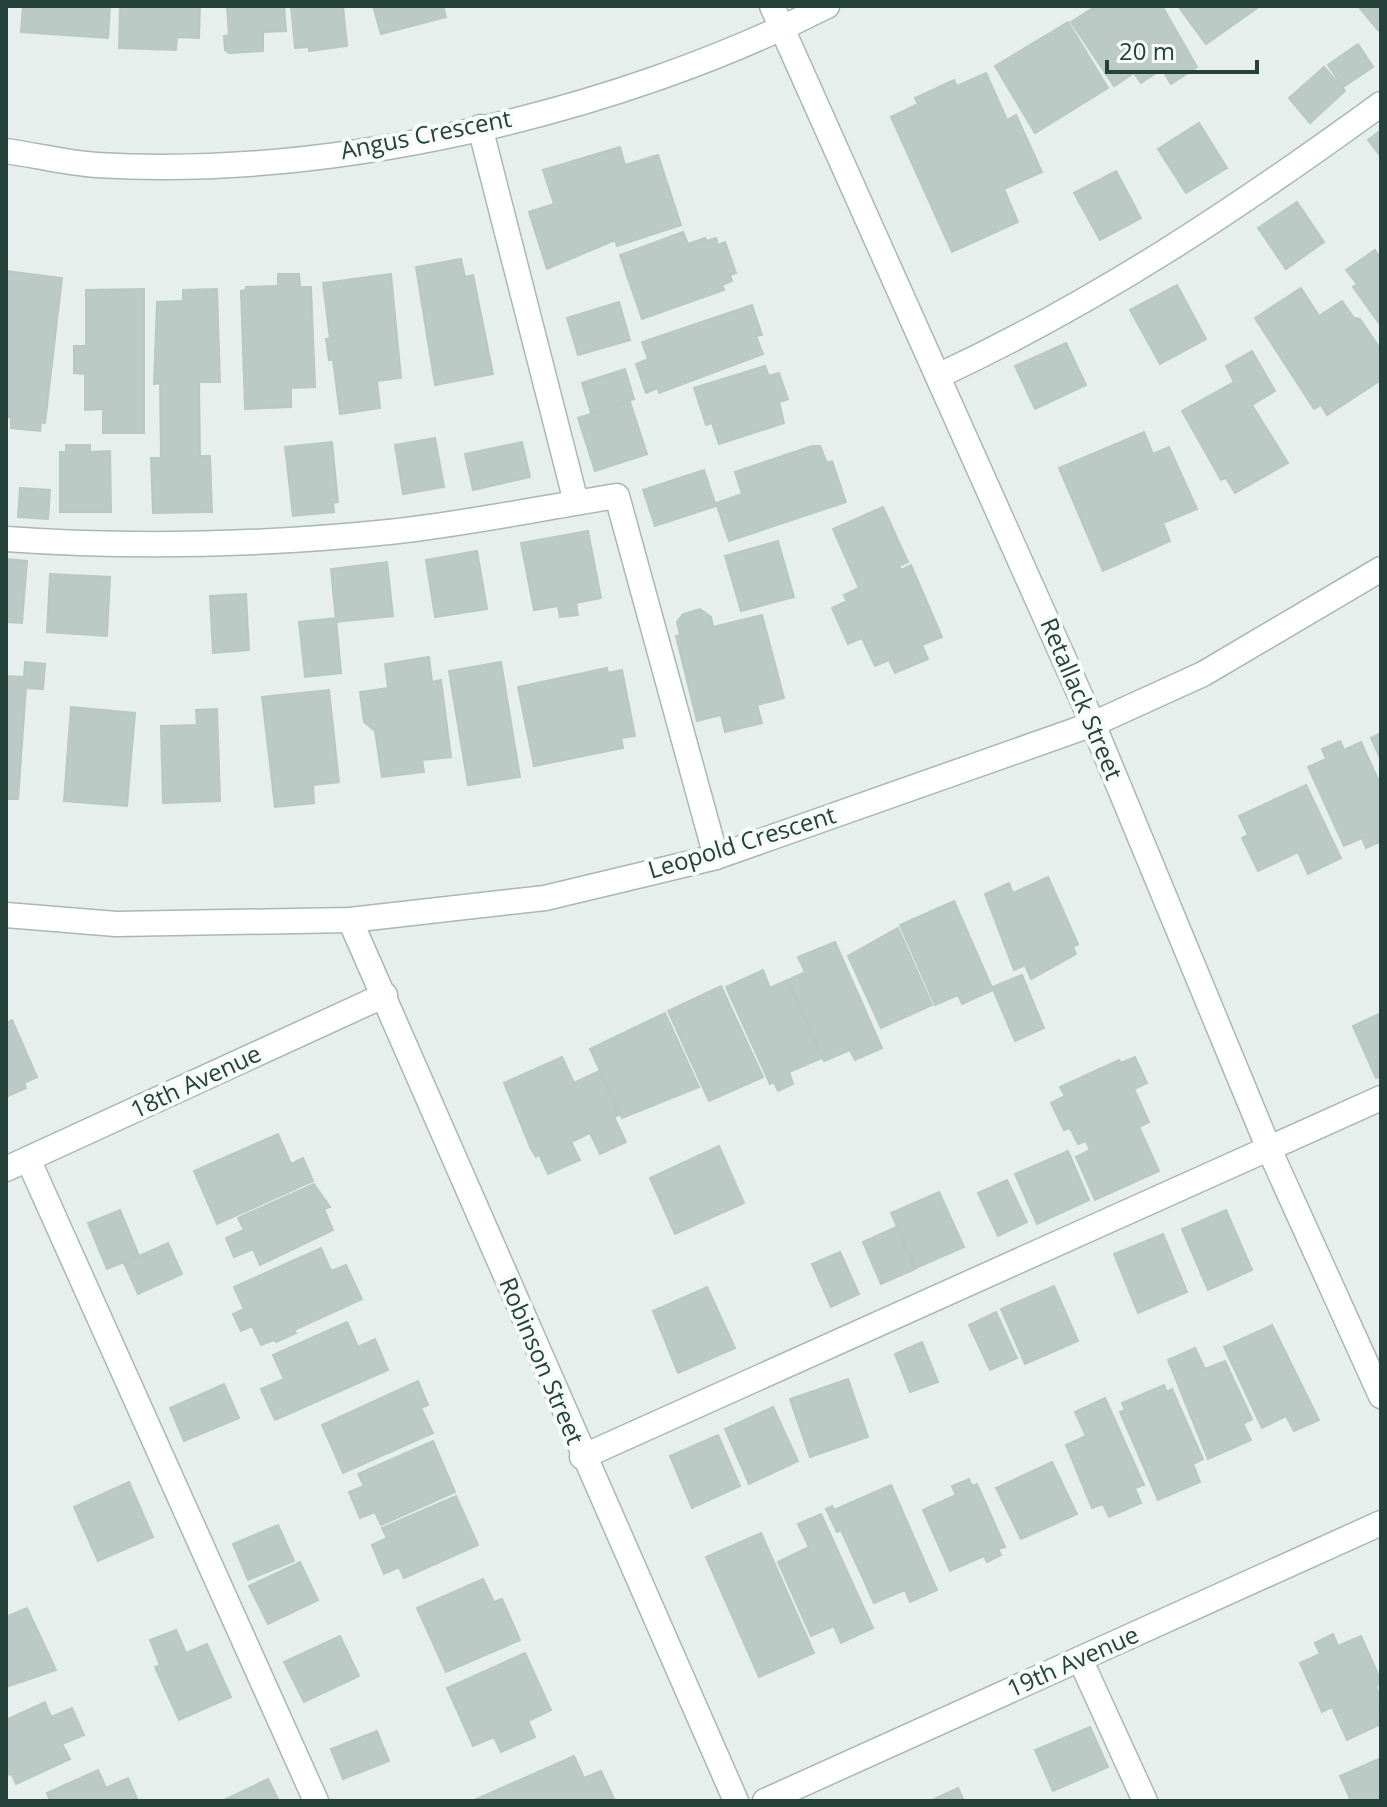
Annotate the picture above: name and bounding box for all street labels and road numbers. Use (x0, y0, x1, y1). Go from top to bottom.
street label: Angus Crescent (337, 101, 514, 166)
street label: Retallack Street (1033, 612, 1131, 784)
street label: Leopold Crescent (644, 797, 839, 886)
street label: 18th Avenue (125, 1036, 266, 1125)
street label: Robinson Street (492, 1272, 592, 1449)
street label: 19th Avenue (1001, 1617, 1143, 1704)

